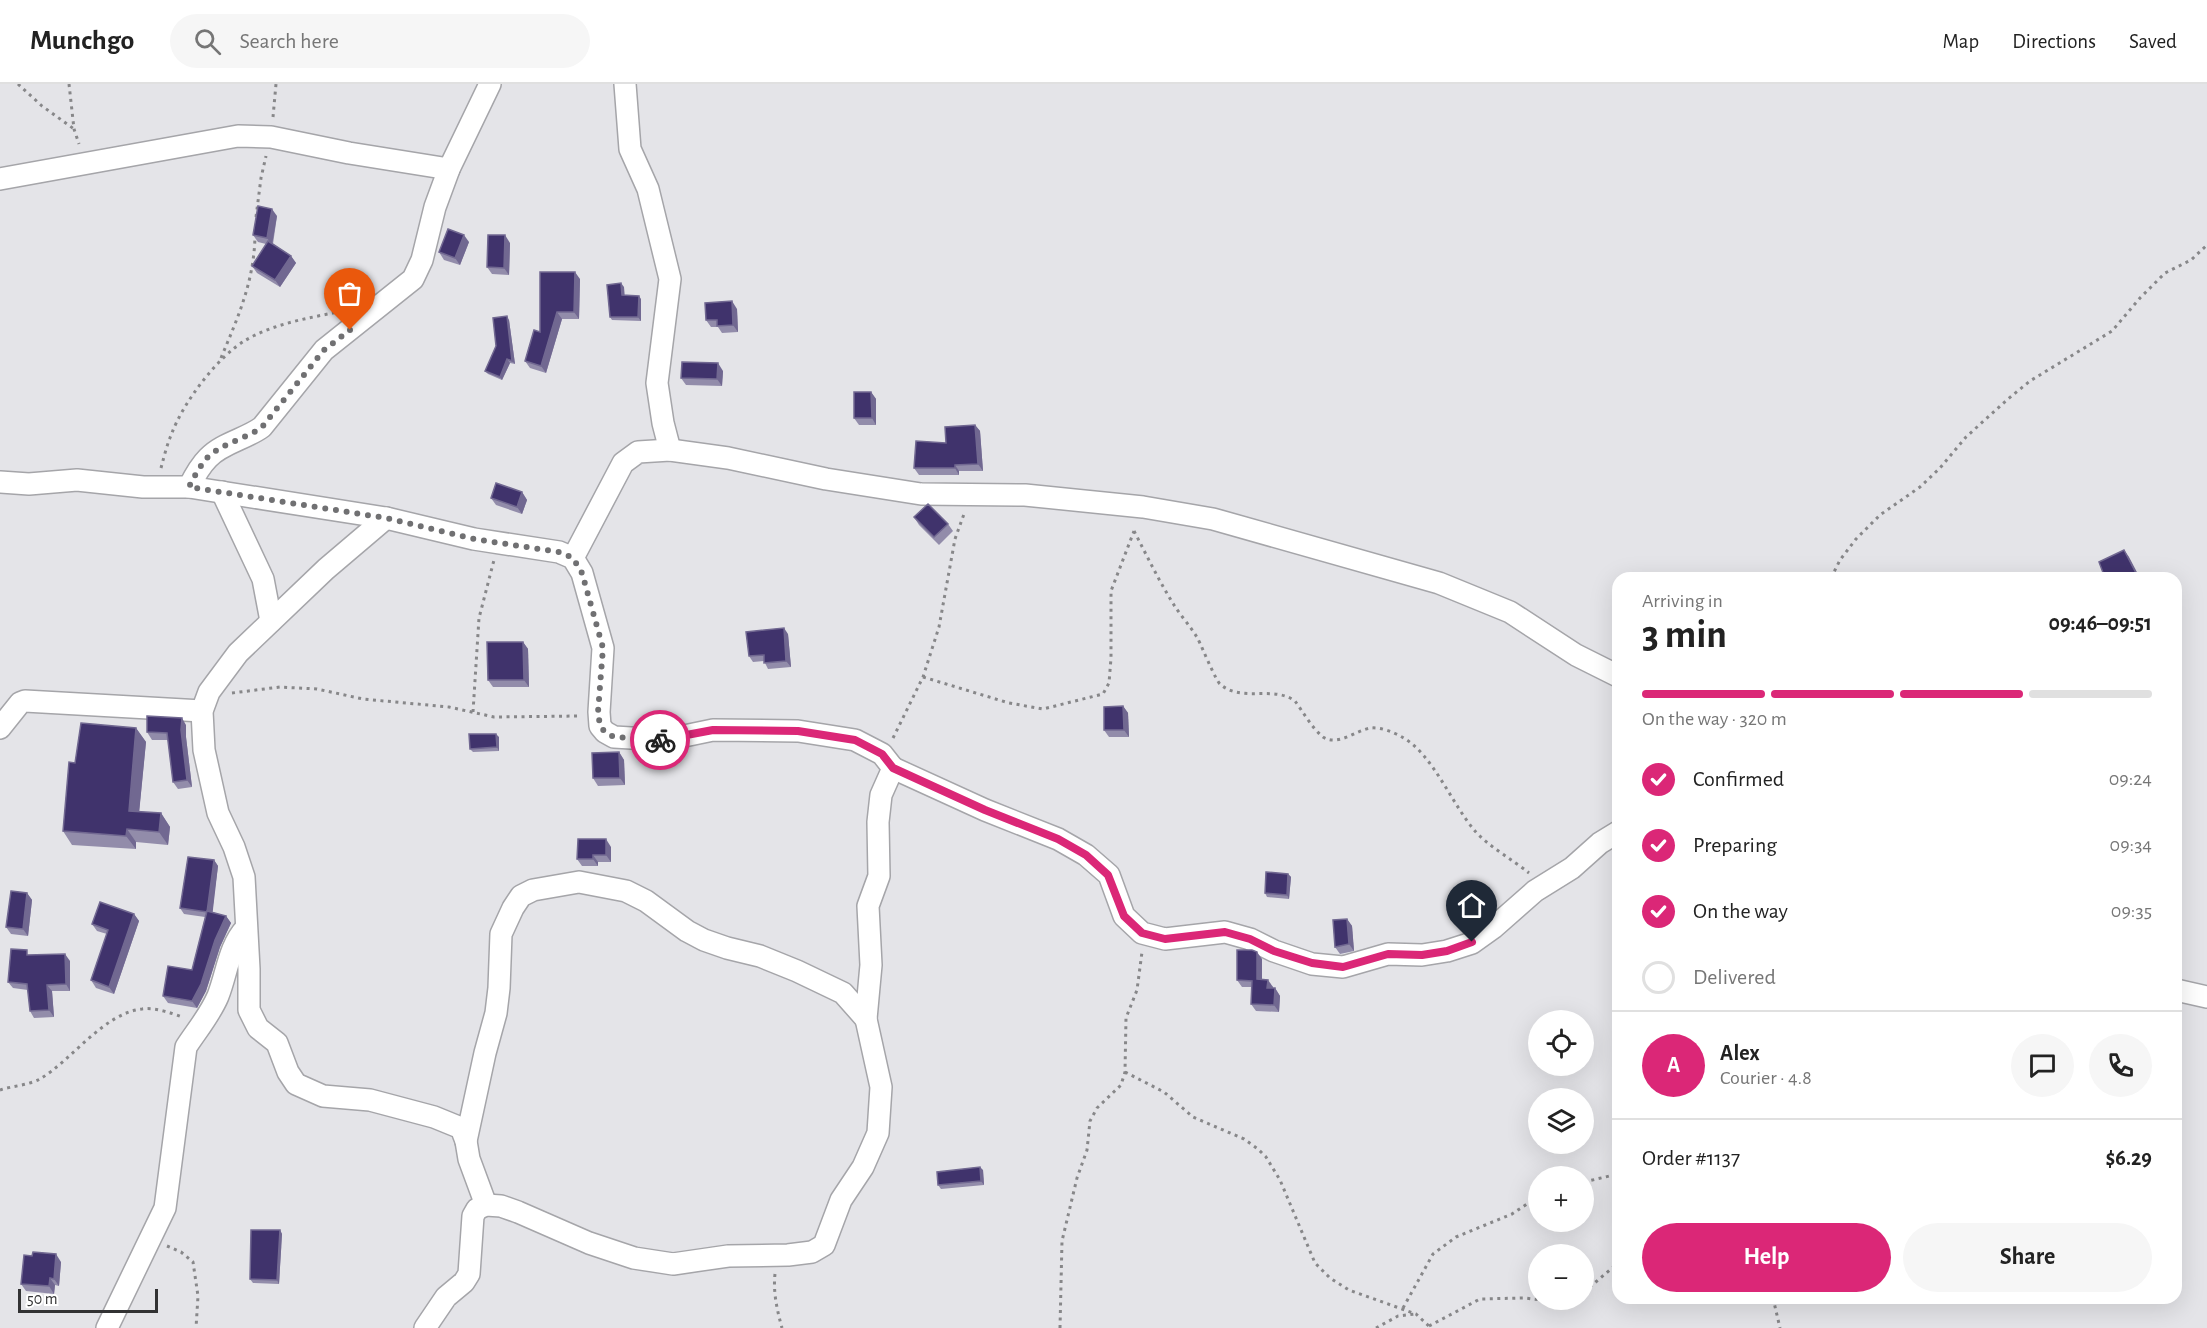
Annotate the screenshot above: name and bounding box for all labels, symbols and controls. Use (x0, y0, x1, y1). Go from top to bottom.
search box (170, 14, 590, 68)
icon: search (191, 25, 224, 58)
text: Munchgo (30, 27, 134, 55)
text: Search here (239, 30, 339, 52)
text: Map (1943, 31, 1979, 52)
text: Directions (2012, 31, 2096, 52)
text: Saved (2129, 31, 2177, 52)
pin (324, 268, 375, 330)
icon: bag (333, 277, 366, 310)
text: Arriving in (1642, 591, 1723, 611)
text: 09:46–09:51 (2048, 612, 2152, 634)
text: 3 min (1642, 616, 1727, 655)
text: On the way · 320 m (1642, 709, 1787, 729)
courier (630, 710, 690, 770)
icon: bike (644, 724, 677, 757)
icon: check (1642, 763, 1675, 796)
text: Confirmed (1693, 768, 1784, 790)
text: 09:24 (2109, 769, 2152, 789)
icon: check (1642, 829, 1675, 862)
text: Preparing (1693, 834, 1777, 856)
text: 09:34 (2110, 835, 2152, 855)
pin (1446, 880, 1497, 942)
icon: home (1455, 889, 1488, 922)
icon: check (1642, 895, 1675, 928)
text: On the way (1693, 900, 1788, 922)
text: 09:35 (2111, 901, 2152, 921)
text: Delivered (1693, 966, 1776, 988)
map controls (1528, 1010, 1594, 1310)
button: locate (1528, 1010, 1594, 1076)
button: chat (2011, 1034, 2074, 1097)
button: phone (2089, 1034, 2152, 1097)
text: Alex (1720, 1042, 1760, 1064)
text: A (1667, 1054, 1680, 1076)
text: Courier · 4.8 (1720, 1068, 1812, 1088)
button: layers (1528, 1088, 1594, 1154)
text: Order #1137 (1642, 1147, 1740, 1169)
text: $6.29 (2105, 1147, 2152, 1169)
button: + (1528, 1166, 1594, 1232)
button: Help (1642, 1223, 1891, 1292)
button: Share (1903, 1223, 2152, 1292)
button: − (1528, 1244, 1594, 1310)
scale bar (18, 1286, 158, 1314)
text: 50 m (27, 1291, 58, 1307)

